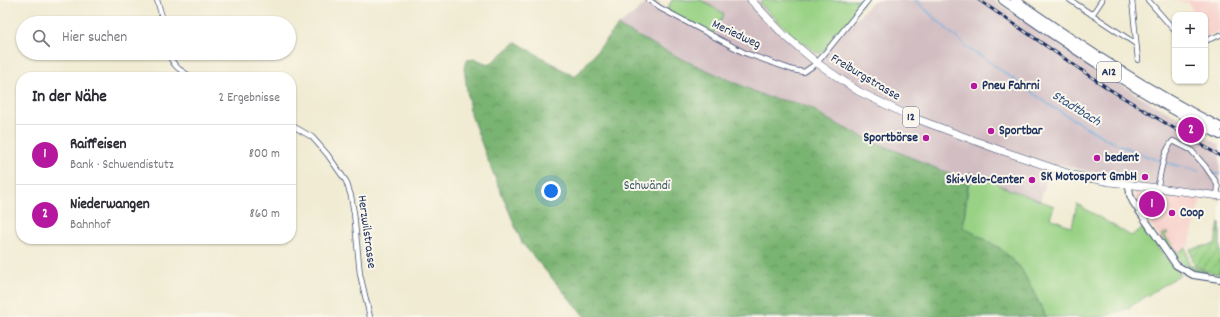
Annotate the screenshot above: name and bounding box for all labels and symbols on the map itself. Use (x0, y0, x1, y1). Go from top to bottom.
street label: Meriedweg (708, 15, 764, 55)
street label: Freiburgstrasse (827, 50, 904, 106)
road number: A12 (1097, 62, 1121, 82)
place label: Pneu Fahrni (982, 77, 1040, 96)
marker: Pneu Fahrni (969, 81, 979, 91)
water label: Stadtbach (1048, 86, 1105, 132)
road number: 12 (903, 107, 919, 127)
pin: 2 (1178, 115, 1204, 145)
place label: Sportbar (999, 122, 1044, 141)
marker: Sportbar (986, 126, 996, 136)
place label: Sportbörse (863, 129, 918, 148)
marker: Sportbörse (921, 133, 931, 143)
place label: bedent (1105, 149, 1139, 168)
marker: bedent (1092, 153, 1102, 163)
place label: SK Motosport GmbH (1041, 168, 1137, 187)
place label: Ski+Velo-Center (946, 171, 1025, 190)
marker: SK Motosport GmbH (1140, 172, 1150, 182)
marker: Ski+Velo-Center (1027, 175, 1037, 185)
park label: Schwändi (624, 177, 671, 196)
your location (541, 181, 561, 201)
pin: 1 (1139, 189, 1165, 219)
street label: Herzwilstrasse (351, 194, 381, 270)
place label: Coop (1180, 204, 1204, 223)
marker: Coop (1167, 208, 1177, 218)

